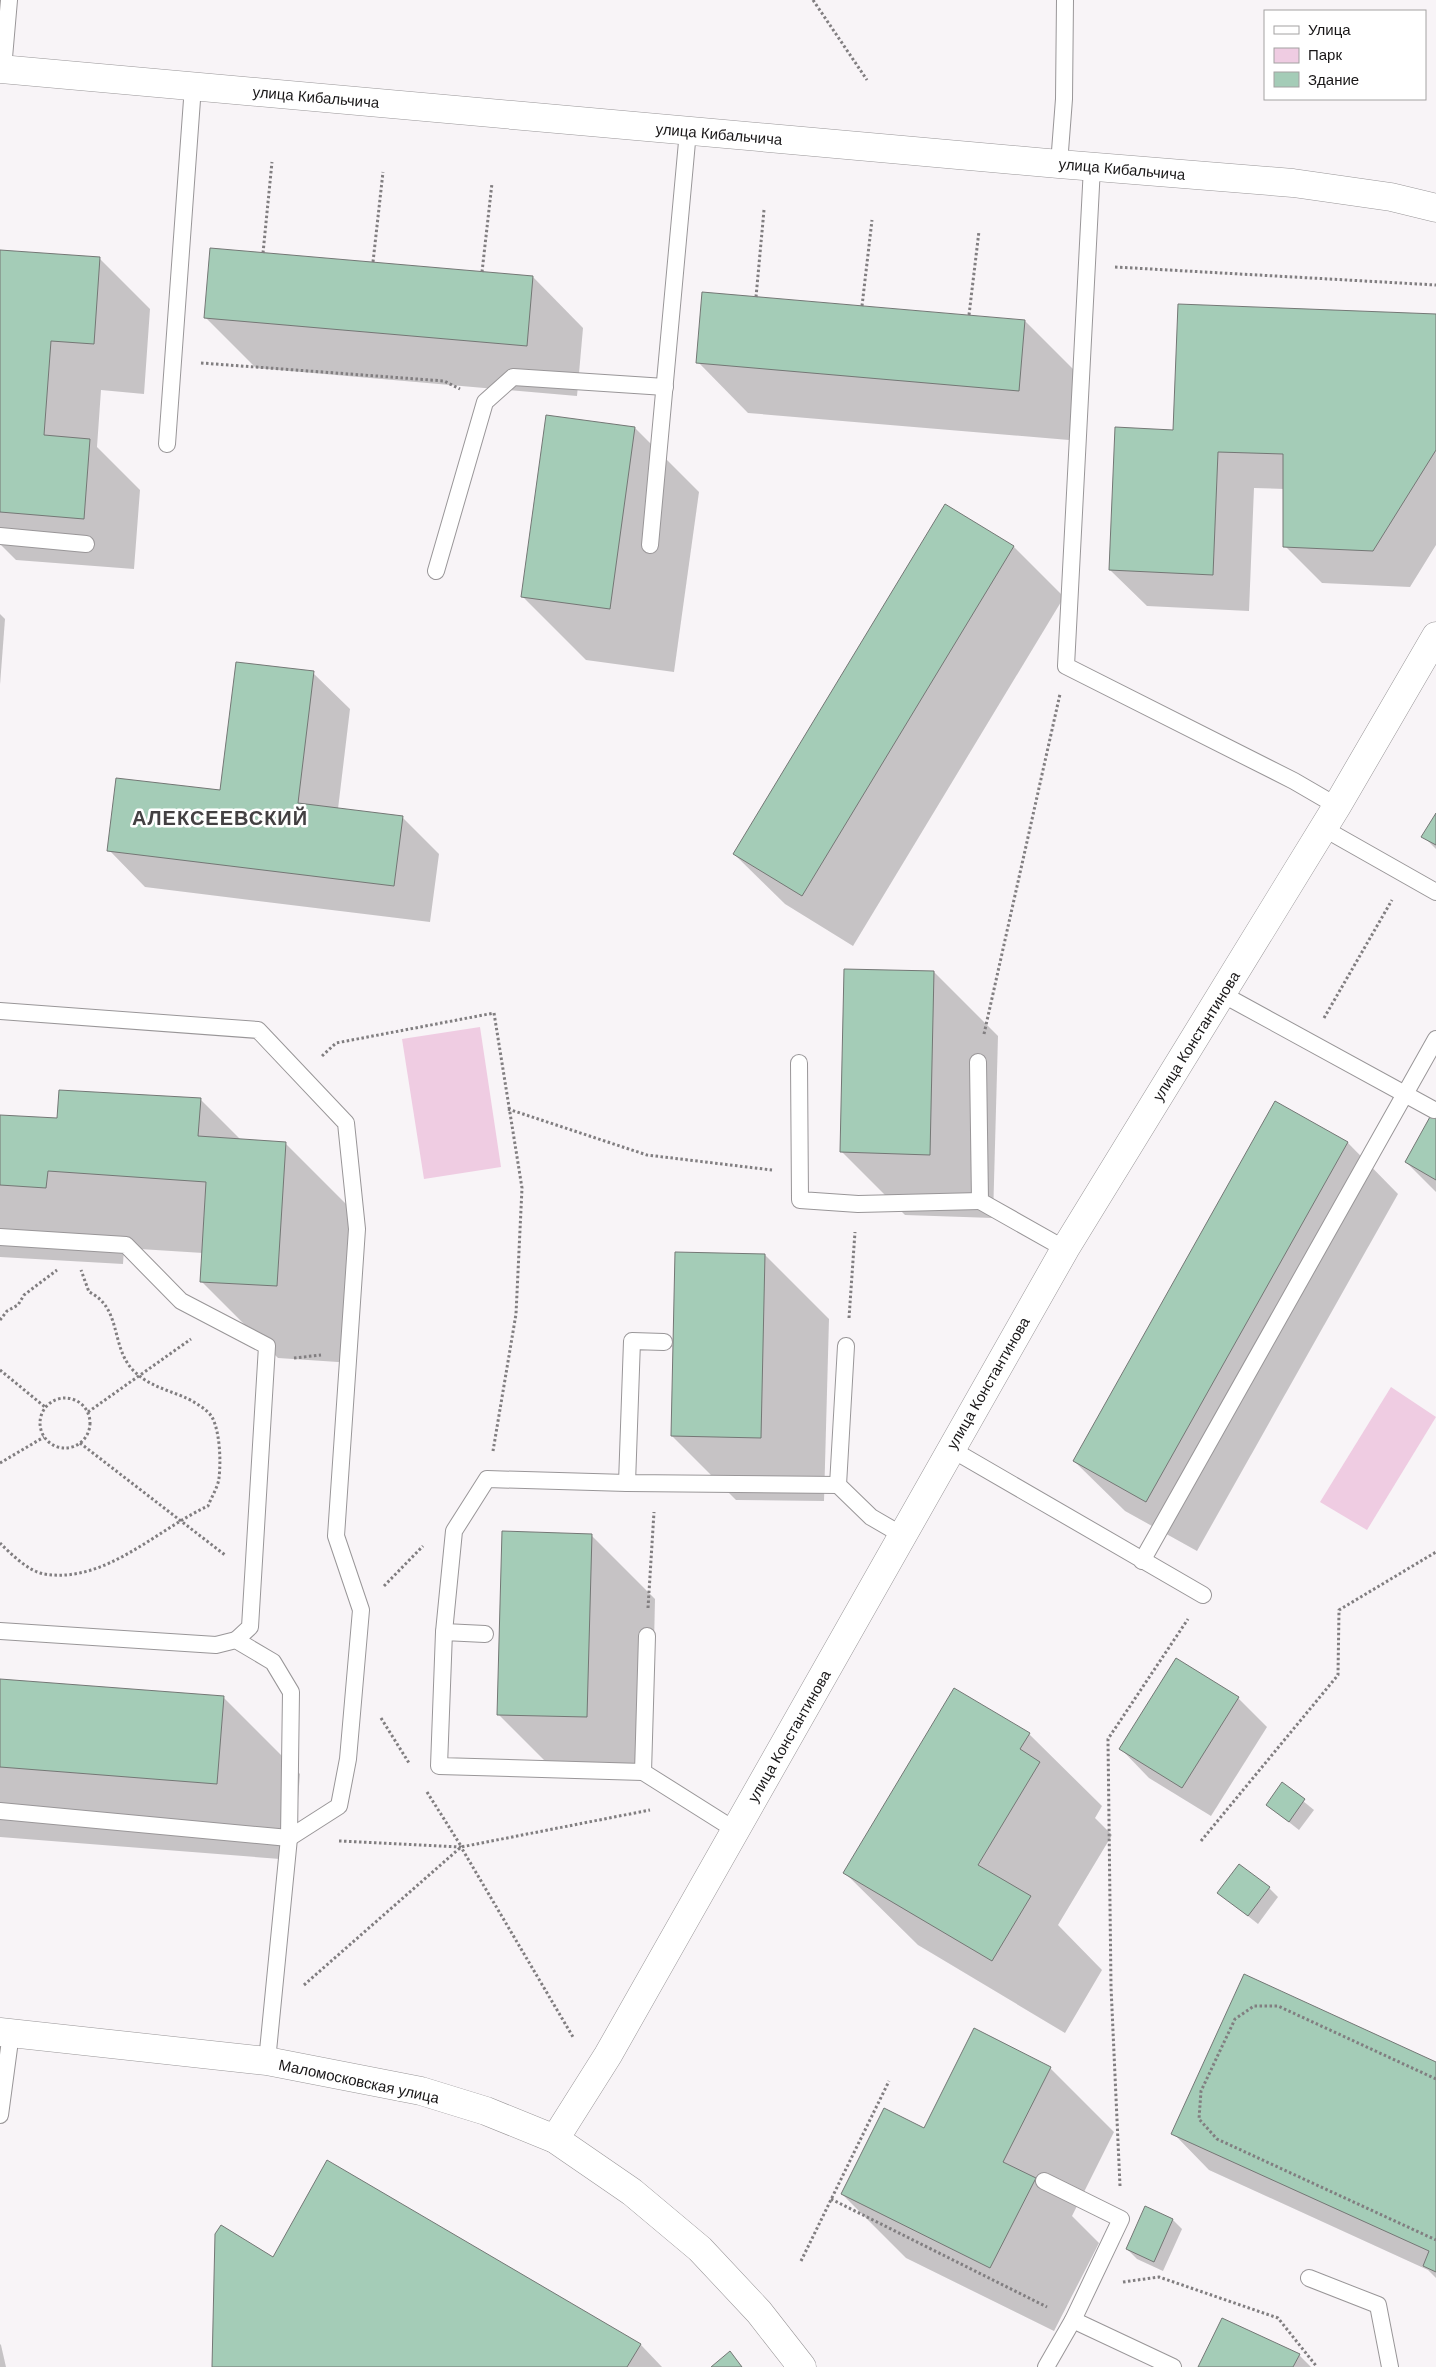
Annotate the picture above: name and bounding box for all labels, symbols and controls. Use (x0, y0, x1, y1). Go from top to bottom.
legend (1264, 10, 1426, 100)
text: Улица (1308, 21, 1351, 38)
text: Парк (1308, 46, 1342, 63)
text: Здание (1308, 71, 1359, 88)
street label: улица Кибальчича (252, 83, 381, 111)
street label: улица Кибальчича (655, 120, 784, 148)
street label: улица Кибальчича (1058, 155, 1187, 183)
district label: АЛЕКСЕЕВСКИЙ (132, 806, 308, 829)
street label: улица Константинова (1149, 968, 1243, 1104)
street label: улица Константинова (943, 1313, 1033, 1452)
street label: улица Константинова (744, 1666, 834, 1805)
street label: Маломосковская улица (277, 2056, 441, 2106)

